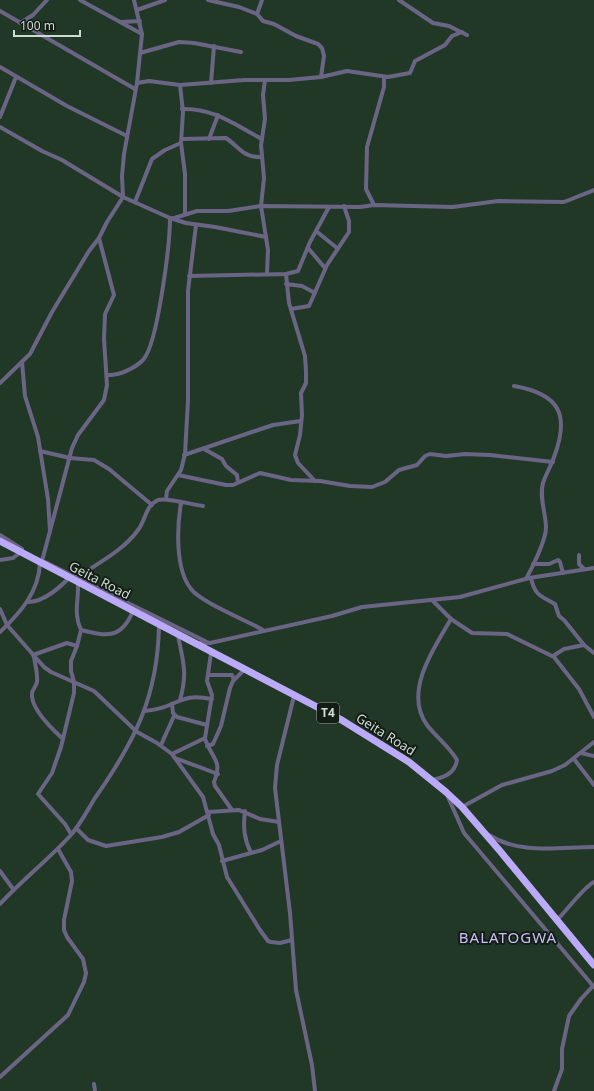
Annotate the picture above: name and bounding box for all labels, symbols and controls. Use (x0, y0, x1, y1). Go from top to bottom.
scale bar (14, 12, 80, 38)
text: 100 m (20, 17, 55, 34)
street label: Geita Road (66, 557, 134, 603)
road number: T4 (317, 703, 339, 723)
street label: Geita Road (353, 709, 419, 759)
district label: BALATOGWA (459, 927, 557, 947)

